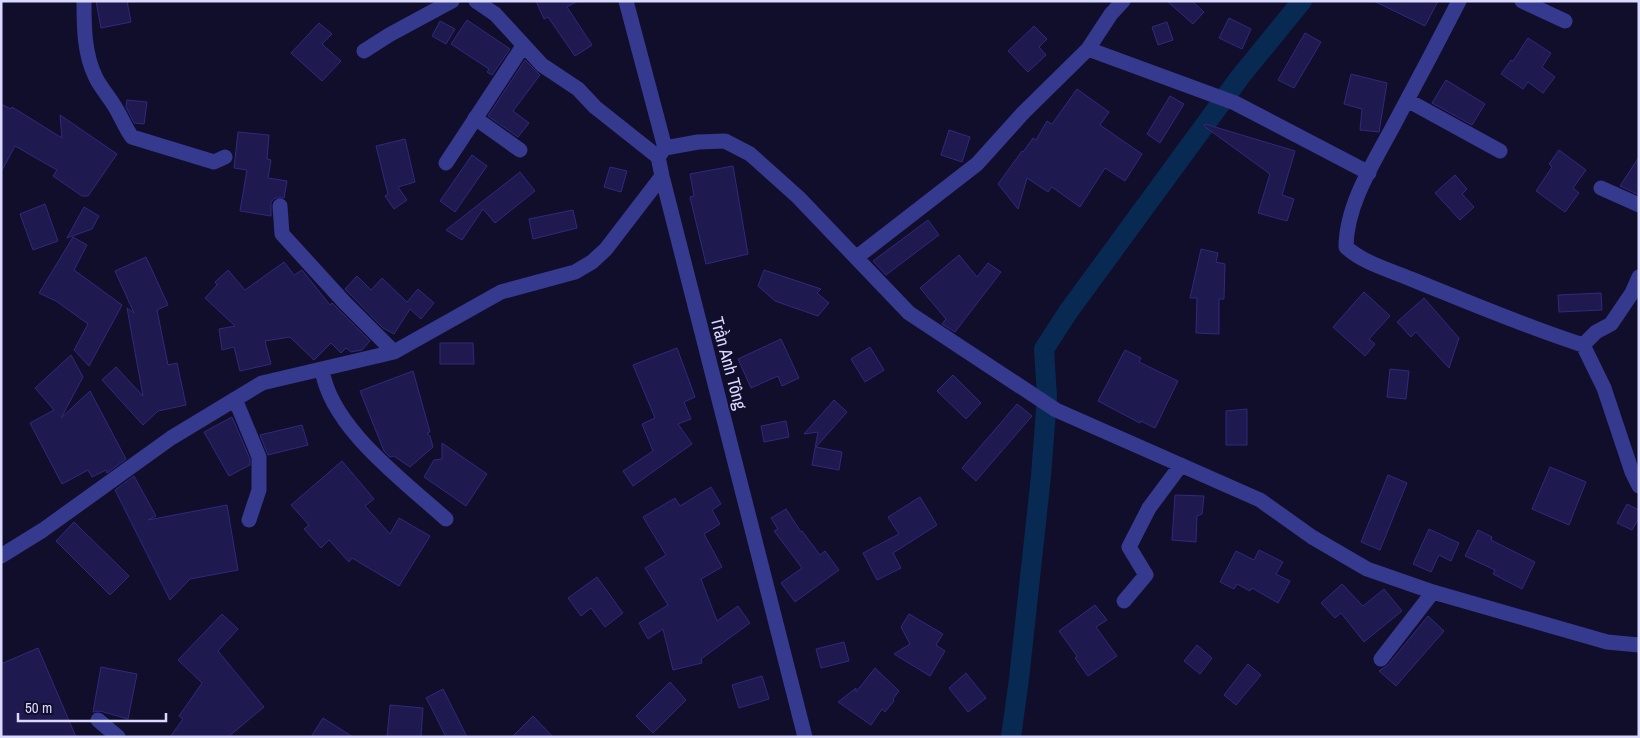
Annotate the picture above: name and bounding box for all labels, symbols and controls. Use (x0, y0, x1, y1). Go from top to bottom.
street label: Trần Anh Tông (705, 314, 754, 413)
scale bar (18, 690, 165, 722)
text: 50 m (25, 697, 52, 718)

